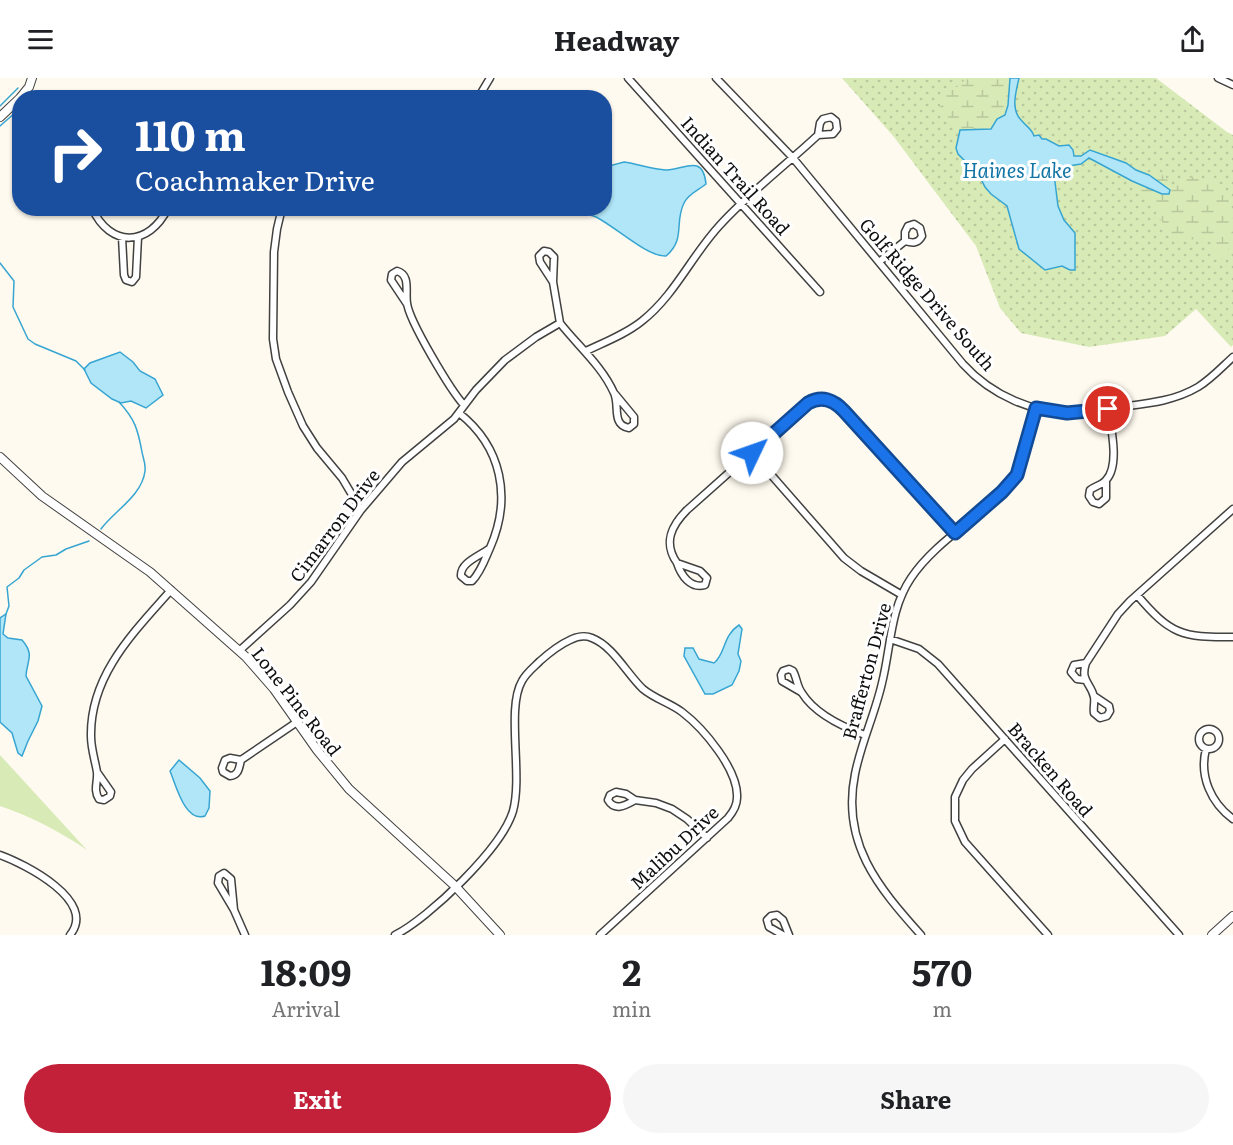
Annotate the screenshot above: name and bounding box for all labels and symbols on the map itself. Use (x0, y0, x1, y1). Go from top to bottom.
street label: Indian Trail Road (675, 110, 797, 240)
water label: Haines Lake (962, 154, 1072, 184)
street label: Golf Ridge Drive South (854, 211, 1002, 377)
pin (1082, 383, 1133, 434)
position arrow (720, 421, 784, 485)
street label: Cimarron Drive (282, 463, 386, 587)
street label: Brafferton Drive (835, 599, 897, 743)
street label: Lone Pine Road (246, 641, 348, 761)
street label: Bracken Road (1002, 716, 1100, 822)
street label: Malibu Drive (624, 799, 724, 895)

